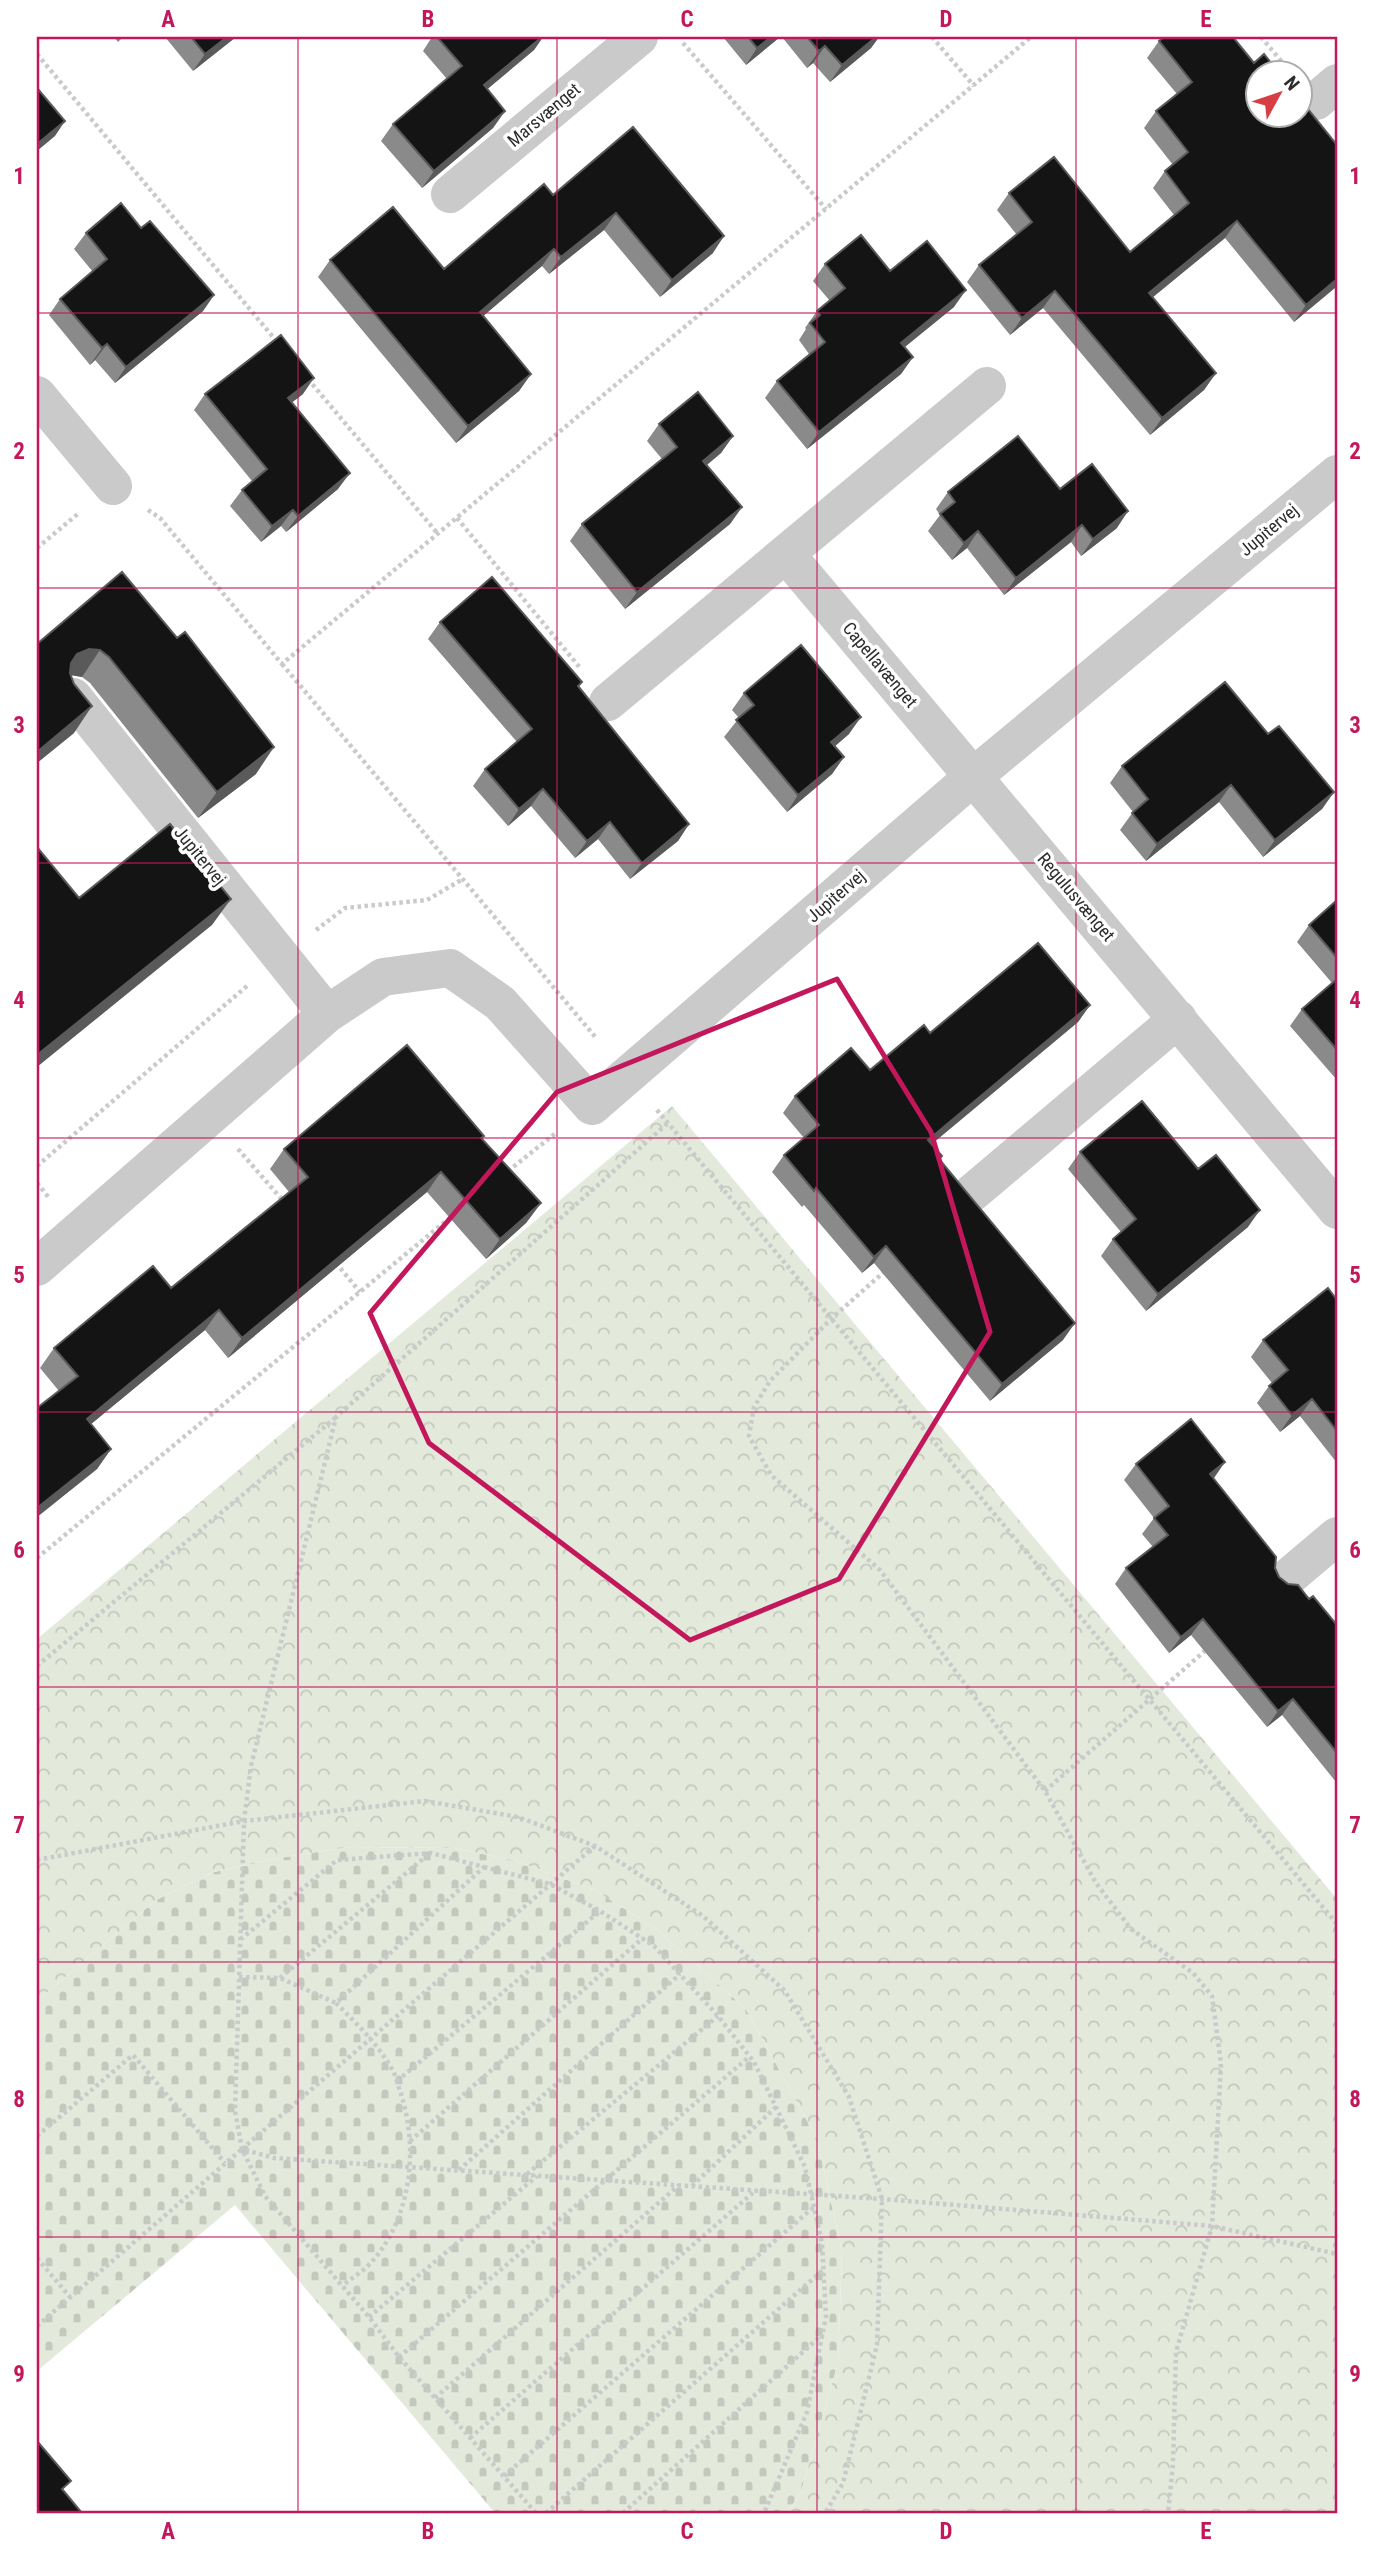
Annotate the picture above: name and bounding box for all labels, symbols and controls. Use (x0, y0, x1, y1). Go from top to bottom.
text: A (161, 6, 175, 33)
text: B (422, 6, 434, 33)
text: C (680, 6, 694, 33)
text: D (940, 6, 953, 33)
text: E (1200, 6, 1212, 33)
north arrow (1244, 60, 1314, 130)
text: N (1279, 72, 1304, 95)
street label: Marsvænget (503, 78, 584, 151)
text: 1 (13, 163, 25, 190)
text: 1 (1349, 163, 1361, 190)
text: 2 (13, 438, 25, 465)
text: 2 (1349, 438, 1361, 465)
street label: Jupitervej (1235, 499, 1302, 560)
street label: Capellavænget (839, 618, 922, 712)
text: 3 (13, 712, 25, 739)
text: 3 (1349, 712, 1361, 739)
street label: Jupitervej (170, 822, 231, 889)
street label: Regulusvænget (1033, 848, 1119, 945)
street label: Jupitervej (802, 865, 869, 926)
text: 4 (13, 987, 25, 1014)
text: 4 (1349, 987, 1361, 1014)
text: 5 (13, 1262, 25, 1289)
text: 5 (1349, 1262, 1361, 1289)
text: 6 (13, 1537, 25, 1564)
text: 6 (1349, 1537, 1361, 1564)
text: 7 (13, 1812, 25, 1839)
text: 7 (1349, 1812, 1361, 1839)
text: 8 (13, 2086, 25, 2113)
text: 8 (1349, 2086, 1361, 2113)
text: 9 (13, 2361, 25, 2388)
text: 9 (1349, 2361, 1361, 2388)
text: A (161, 2518, 175, 2545)
text: B (422, 2518, 434, 2545)
text: C (680, 2518, 694, 2545)
text: D (940, 2518, 953, 2545)
text: E (1200, 2518, 1212, 2545)

